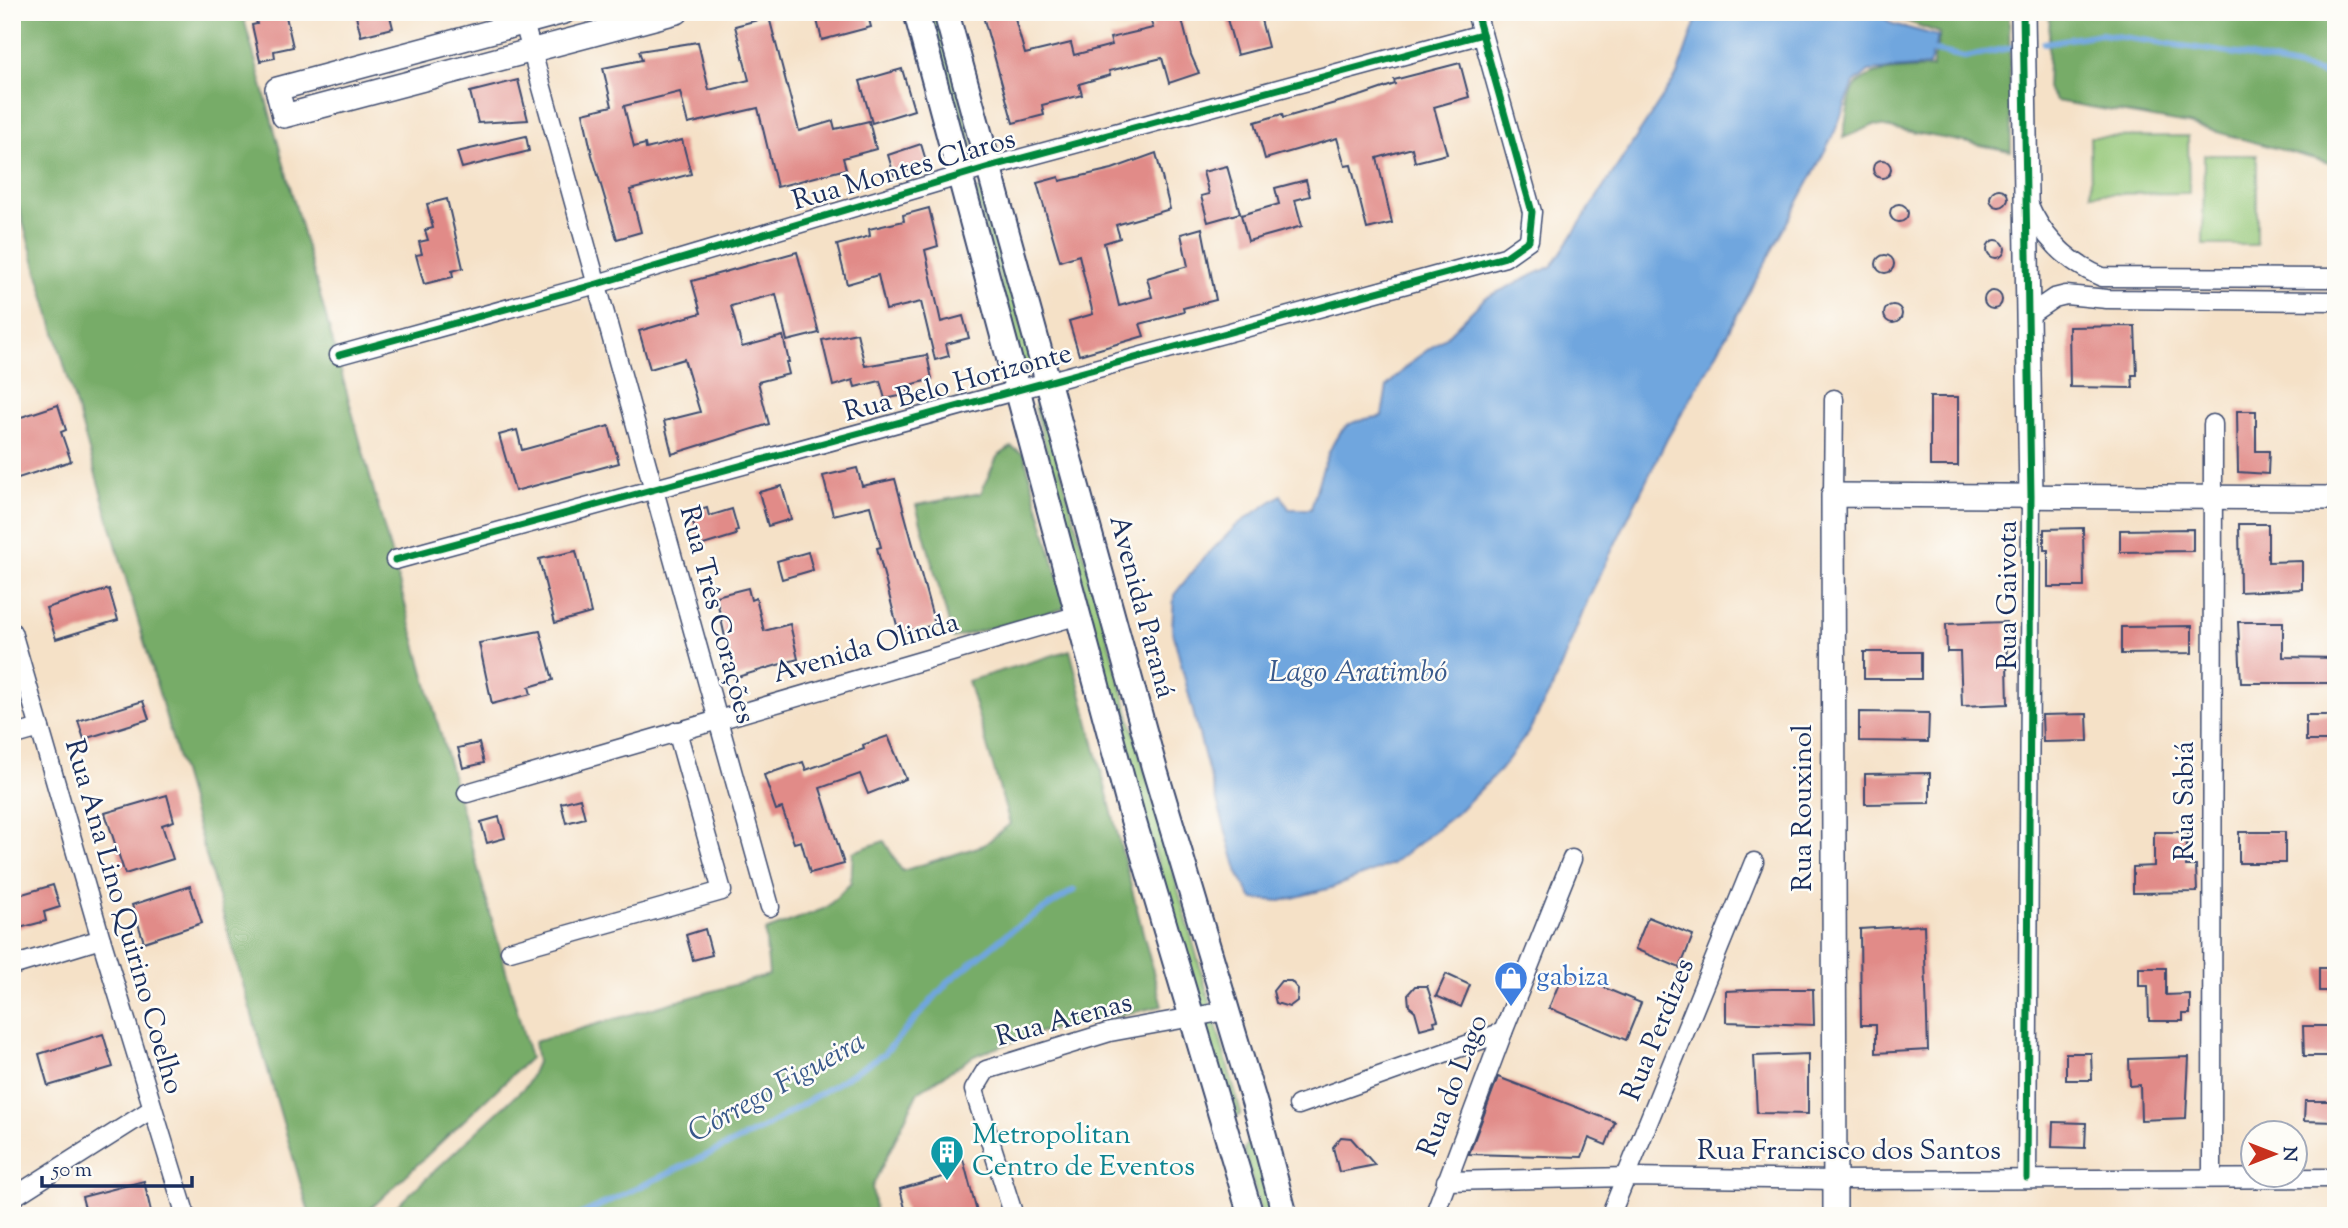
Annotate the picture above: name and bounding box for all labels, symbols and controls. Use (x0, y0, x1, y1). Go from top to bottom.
street label: Rua Montes Claros (788, 120, 1020, 222)
street label: Rua Belo Horizonte (840, 334, 1076, 434)
street label: Rua Três Corações (668, 502, 764, 728)
street label: Avenida Paraná (1097, 511, 1185, 703)
street label: Rua Gaivota (1989, 520, 2029, 670)
street label: Avenida Olinda (768, 603, 964, 695)
water label: Lago Aratimbó (1269, 652, 1447, 695)
street label: Rua Rouxinol (1784, 724, 1824, 892)
street label: Rua Ana Lino Quirino Coelho (53, 735, 193, 1099)
street label: Rua Sabiá (2166, 741, 2206, 861)
street label: Rua Perdizes (1612, 953, 1706, 1107)
place label: gabiza (1536, 958, 1609, 998)
shop icon: gabiza (1492, 959, 1530, 1008)
street label: Rua Atenas (991, 984, 1137, 1058)
street label: Rua do Lago (1409, 1009, 1499, 1163)
water label: Córrego Figueira (681, 1022, 873, 1154)
place label: Metropolitan Centro de Eventos (972, 1116, 1195, 1188)
north arrow (2240, 1120, 2310, 1190)
street label: Rua Francisco dos Santos (1697, 1132, 2001, 1172)
building icon: Metropolitan Centro de Eventos (928, 1133, 966, 1182)
scale bar (42, 1144, 192, 1188)
text: N (2275, 1146, 2302, 1162)
text: 50 m (51, 1156, 92, 1186)

